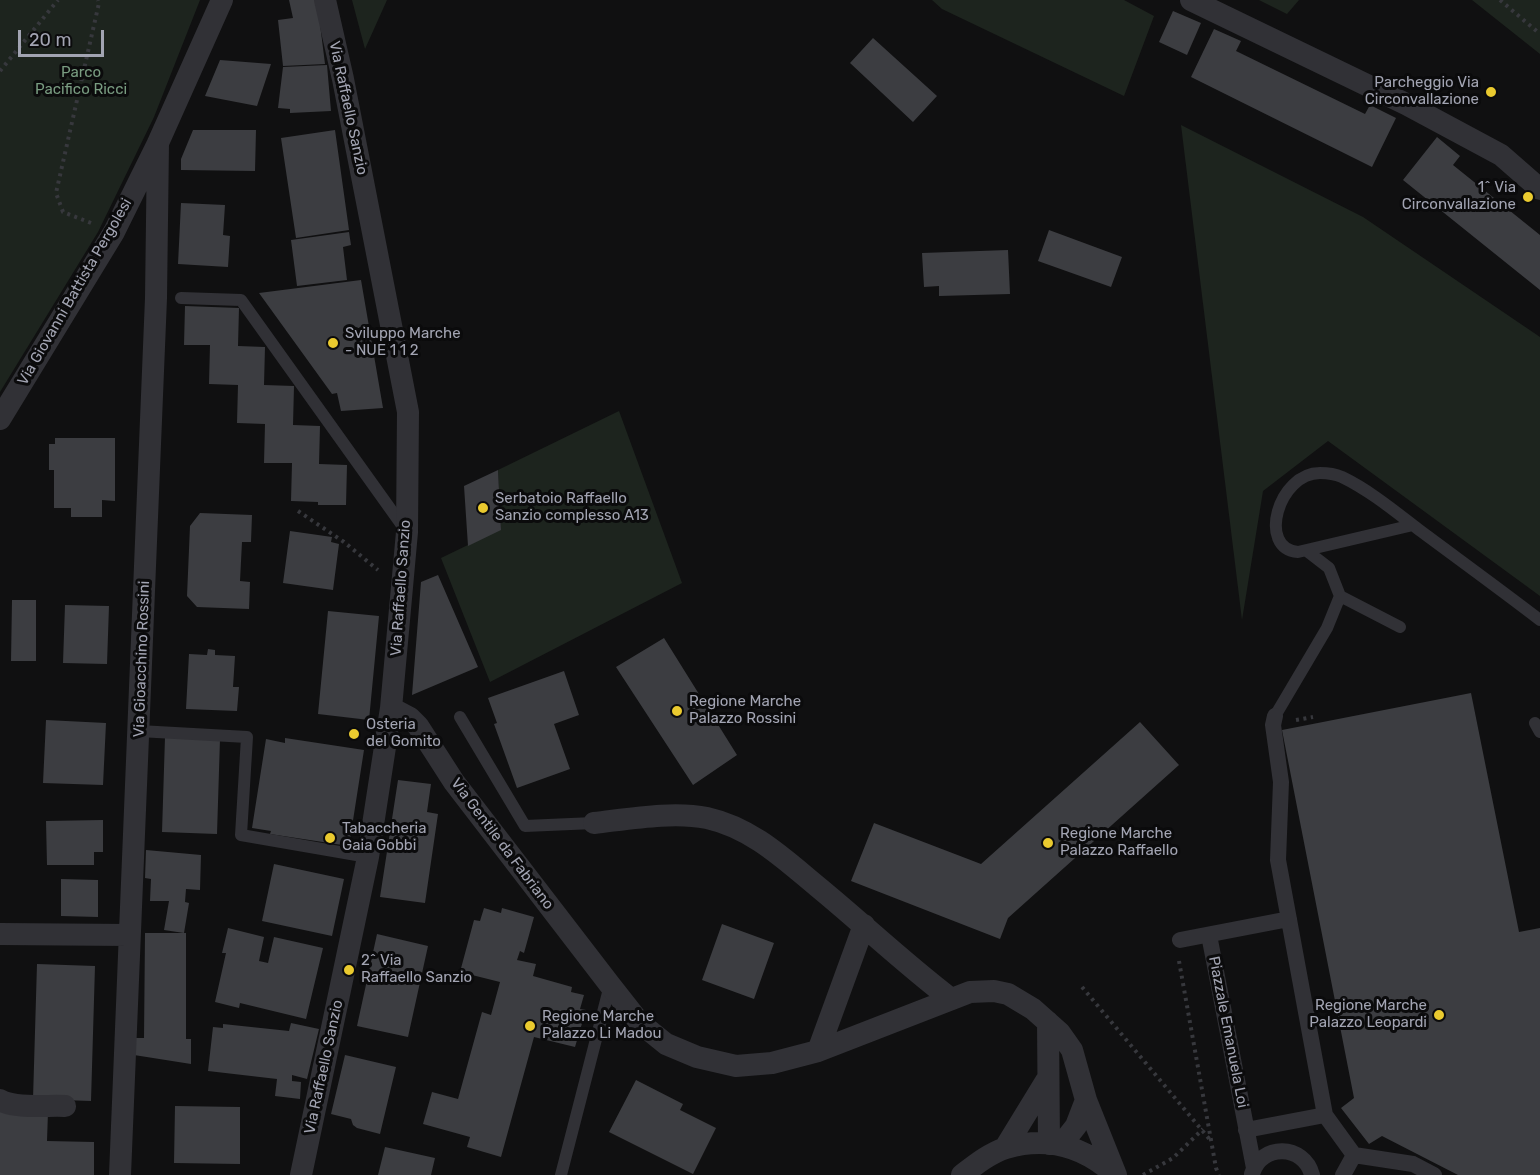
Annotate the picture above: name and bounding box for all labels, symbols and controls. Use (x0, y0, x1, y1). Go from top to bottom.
scale bar (21, 18, 106, 56)
text: 20 m (29, 29, 71, 51)
street label: Via Raffaello Sanzio (325, 39, 371, 177)
park label: Parco Pacifico Ricci (35, 64, 127, 99)
place label: Parcheggio Via Circonvallazione (1365, 74, 1479, 109)
marker: Parcheggio Via Circonvallazione (1484, 85, 1498, 99)
place label: 1^ Via Circonvallazione (1402, 179, 1516, 214)
marker: 1^ Via Circonvallazione (1521, 190, 1535, 204)
street label: Via Giovanni Battista Pergolesi (14, 195, 136, 389)
place label: Sviluppo Marche - NUE 1 1 2 (345, 325, 461, 360)
marker: Sviluppo Marche - NUE 1 1 2 (326, 336, 340, 350)
place label: Serbatoio Raffaello Sanzio complesso A13 (495, 490, 649, 525)
marker: Serbatoio Raffaello Sanzio complesso A13 (476, 501, 490, 515)
street label: Via Raffaello Sanzio (387, 519, 415, 657)
street label: Via Gioacchino Rossini (130, 580, 154, 738)
place label: Regione Marche Palazzo Rossini (689, 693, 801, 728)
marker: Regione Marche Palazzo Rossini (670, 704, 684, 718)
place label: Osteria del Gomito (366, 716, 441, 751)
marker: Osteria del Gomito (347, 727, 361, 741)
street label: Via Gentile da Fabriano (447, 775, 557, 913)
place label: Tabaccheria Gaia Gobbi (342, 820, 426, 855)
place label: Regione Marche Palazzo Raffaello (1060, 825, 1178, 860)
marker: Tabaccheria Gaia Gobbi (323, 831, 337, 845)
marker: Regione Marche Palazzo Raffaello (1041, 836, 1055, 850)
place label: 2^ Via Raffaello Sanzio (361, 952, 472, 987)
street label: Piazzale Emanuela Loi (1204, 955, 1252, 1109)
marker: 2^ Via Raffaello Sanzio (342, 963, 356, 977)
place label: Regione Marche Palazzo Leopardi (1309, 997, 1427, 1032)
street label: Via Raffaello Sanzio (301, 998, 347, 1136)
place label: Regione Marche Palazzo Li Madou (542, 1008, 662, 1043)
marker: Regione Marche Palazzo Leopardi (1432, 1008, 1446, 1022)
marker: Regione Marche Palazzo Li Madou (523, 1019, 537, 1033)

